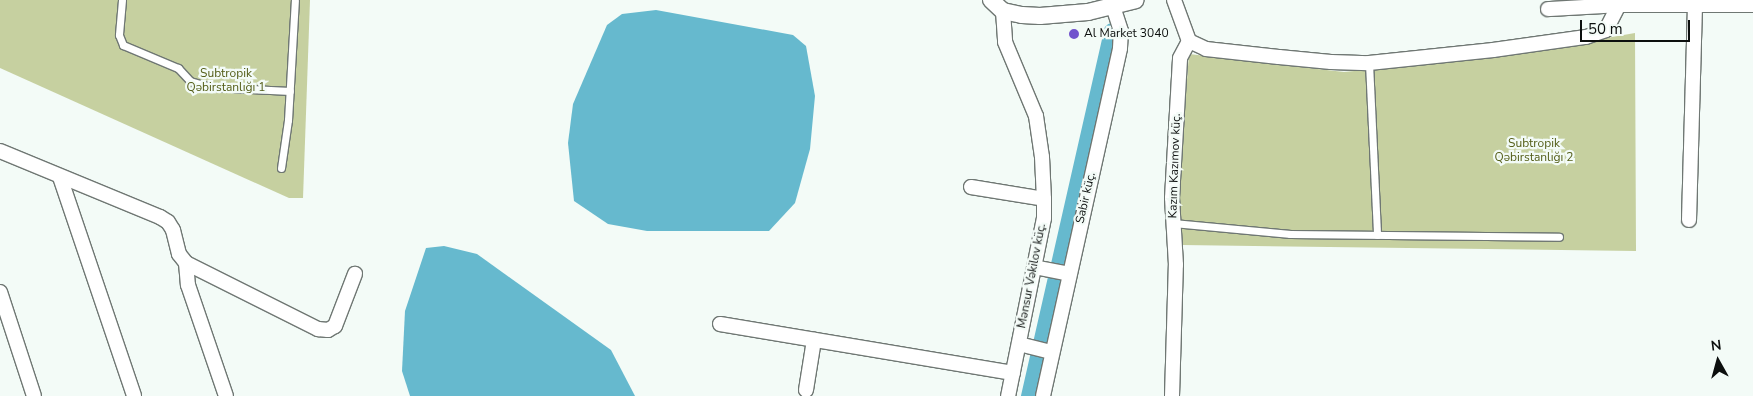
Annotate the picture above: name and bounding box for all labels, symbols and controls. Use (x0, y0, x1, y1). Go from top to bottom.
scale bar (1583, 10, 1693, 42)
text: 50 m (1588, 19, 1623, 39)
place label: Al Market 3040 (1084, 27, 1169, 41)
marker: Al Market 3040 (1068, 28, 1080, 40)
park label: Subtropik Qəbirstanlığı 1 (186, 67, 266, 95)
street label: Kazım Kazımov küç. (1166, 113, 1184, 219)
park label: Subtropik Qəbirstanlığı 2 (1494, 137, 1574, 165)
street label: Sabir küç. (1073, 171, 1099, 225)
street label: Mənsur Vəkilov küç. (1015, 222, 1049, 330)
north arrow (1693, 336, 1743, 386)
text: N (1710, 336, 1722, 356)

